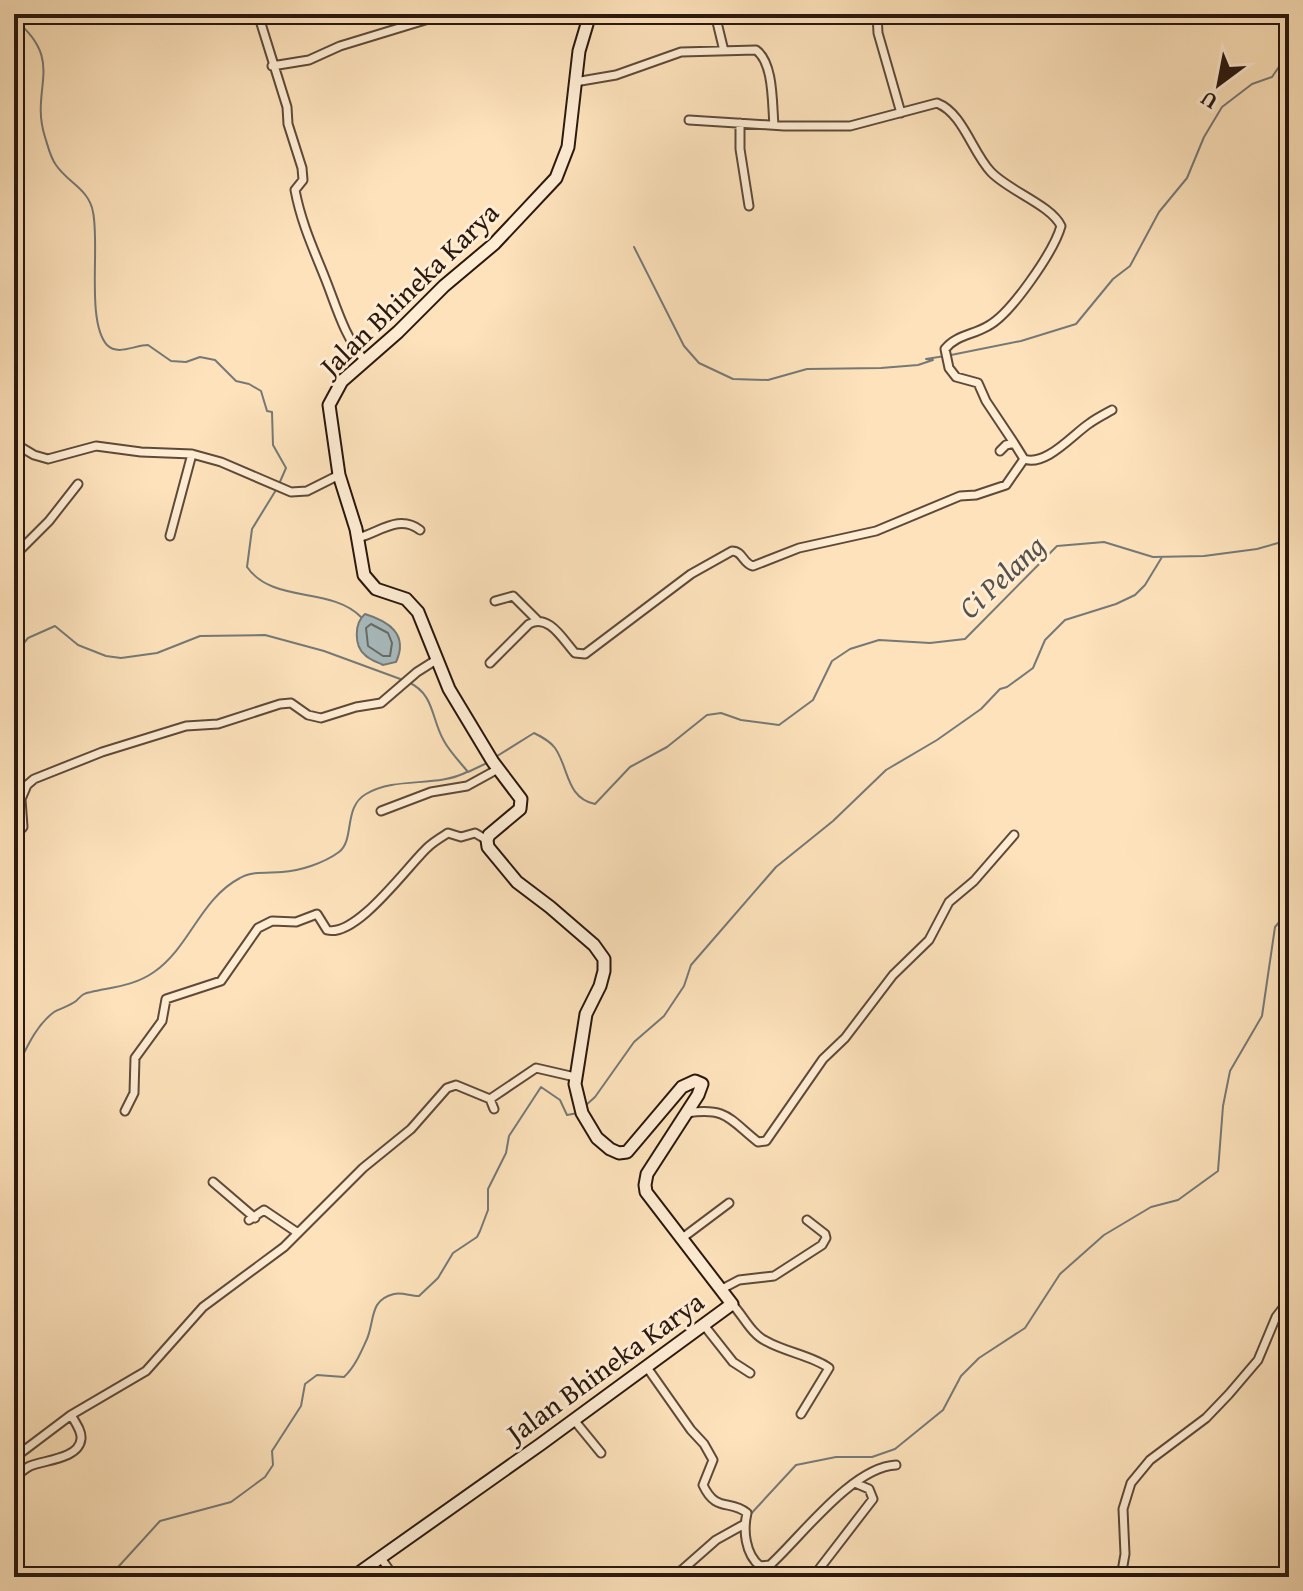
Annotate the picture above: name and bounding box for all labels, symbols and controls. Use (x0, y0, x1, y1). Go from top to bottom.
north arrow (1179, 44, 1259, 124)
text: U (1193, 83, 1223, 118)
street label: Jalan Bhineka Karya (308, 192, 508, 387)
water label: Ci Pelang (948, 524, 1055, 628)
street label: Jalan Bhineka Karya (495, 1280, 712, 1454)

